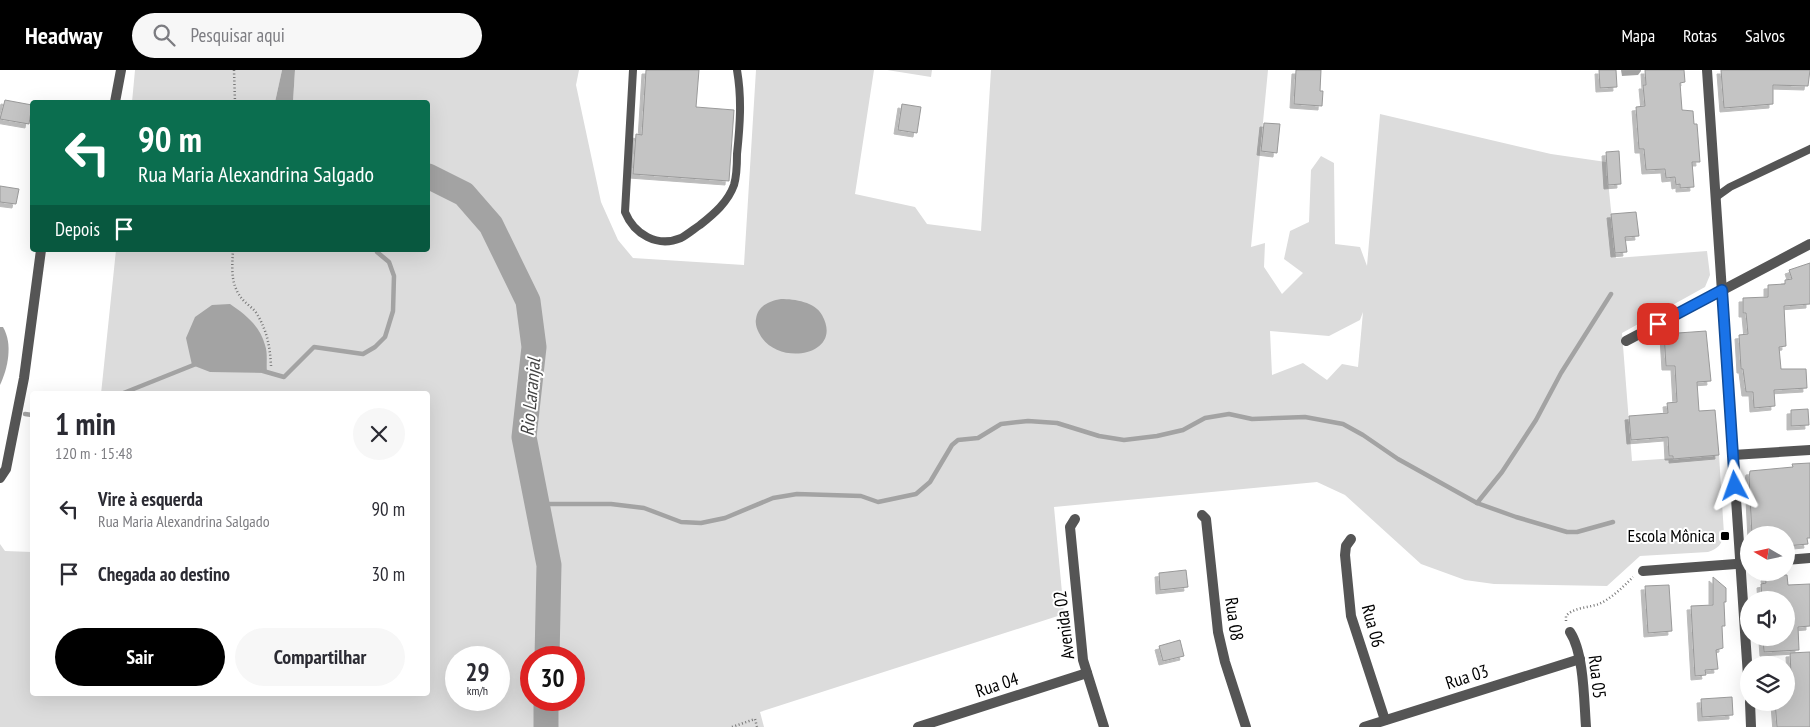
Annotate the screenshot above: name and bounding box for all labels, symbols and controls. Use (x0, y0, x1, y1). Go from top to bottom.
search box (132, 13, 482, 58)
text: Headway (25, 20, 102, 51)
icon: search (150, 21, 178, 49)
text: Pesquisar aqui (190, 23, 285, 47)
text: Mapa (1621, 24, 1655, 47)
text: Rotas (1683, 24, 1717, 47)
text: Salvos (1745, 24, 1785, 47)
text: 90 m (138, 116, 202, 162)
icon: left (55, 120, 120, 185)
text: Rua Maria Alexandrina Salgado (138, 160, 374, 188)
icon: arrive (110, 215, 138, 243)
text: Depois (55, 217, 100, 241)
pin (1637, 303, 1679, 345)
icon: arrive (1644, 310, 1672, 338)
water label: Rio Laranjal (515, 356, 545, 437)
text: 1 min (55, 404, 116, 443)
button: close (353, 408, 405, 460)
text: 120 m · 15:48 (55, 443, 133, 463)
position arrow (1708, 459, 1760, 511)
text: Vire à esquerda (98, 487, 203, 511)
icon: left (55, 495, 83, 523)
text: 90 m (372, 497, 405, 521)
text: Rua Maria Alexandrina Salgado (98, 511, 270, 531)
place label: Escola Mônica (1627, 524, 1715, 547)
north arrow (1740, 526, 1795, 581)
map controls (1740, 526, 1795, 711)
marker: Escola Mônica (1719, 530, 1731, 542)
icon: arrive (55, 560, 83, 588)
text: Chegada ao destino (98, 562, 230, 586)
text: 30 m (372, 562, 405, 586)
street label: Avenida 02 (1048, 589, 1079, 661)
button: sound (1740, 591, 1795, 646)
street label: Rua 08 (1220, 596, 1249, 642)
street label: Rua 06 (1357, 602, 1390, 650)
button: Sair (55, 628, 225, 686)
button: Compartilhar (235, 628, 405, 686)
speed limit sign: 30 (520, 646, 585, 711)
street label: Rua 05 (1583, 654, 1612, 700)
text: 29 (466, 656, 489, 688)
button: layers (1740, 656, 1795, 711)
street label: Rua 03 (1443, 659, 1491, 694)
street label: Rua 04 (973, 667, 1021, 702)
text: km/h (467, 683, 488, 698)

